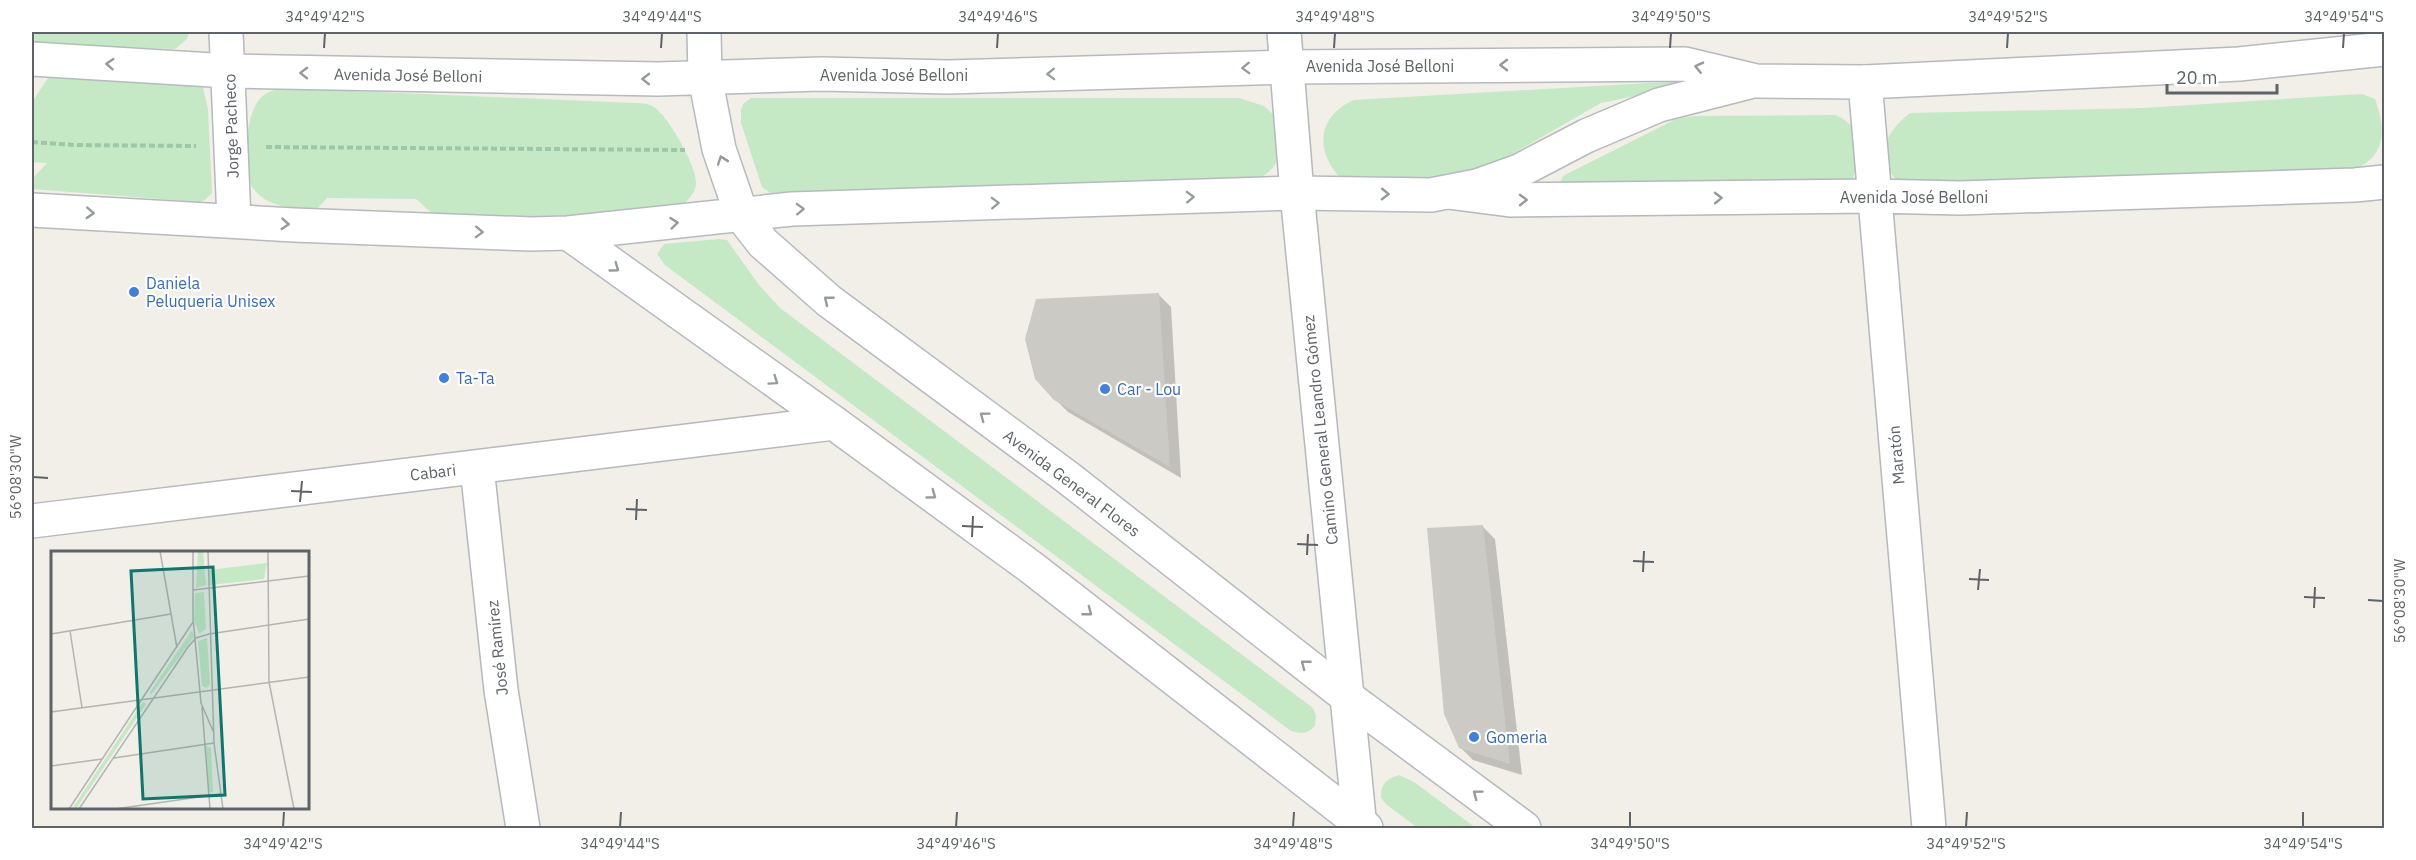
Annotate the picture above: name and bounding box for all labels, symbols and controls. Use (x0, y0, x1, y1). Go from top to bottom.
text: 34°49'42"S (285, 7, 365, 26)
text: 34°49'44"S (622, 7, 702, 26)
text: 34°49'46"S (958, 7, 1038, 26)
text: 34°49'48"S (1295, 7, 1375, 26)
text: 34°49'50"S (1631, 7, 1711, 26)
text: 34°49'52"S (1968, 7, 2048, 26)
text: 34°49'54"S (2304, 7, 2384, 26)
street label: Avenida José Belloni (1306, 56, 1454, 76)
one-way arrow (105, 57, 114, 70)
scale bar (2167, 57, 2276, 95)
one-way arrow (1499, 59, 1508, 71)
one-way arrow (1241, 62, 1250, 74)
one-way arrow (1694, 62, 1704, 75)
street label: Avenida José Belloni (334, 64, 482, 86)
street label: Avenida José Belloni (820, 65, 968, 85)
text: 20 m (2176, 66, 2218, 89)
one-way arrow (300, 67, 309, 79)
one-way arrow (1047, 67, 1056, 80)
one-way arrow (642, 72, 651, 85)
street label: Jorge Pacheco (219, 73, 243, 179)
one-way arrow (717, 155, 730, 166)
street label: Avenida José Belloni (1840, 187, 1988, 207)
one-way arrow (1380, 188, 1389, 200)
one-way arrow (1185, 190, 1194, 203)
one-way arrow (1714, 192, 1723, 204)
one-way arrow (1519, 194, 1528, 206)
one-way arrow (990, 196, 999, 209)
one-way arrow (795, 202, 804, 215)
one-way arrow (85, 207, 94, 220)
one-way arrow (280, 217, 289, 230)
one-way arrow (669, 217, 678, 229)
one-way arrow (475, 226, 484, 238)
one-way arrow (609, 260, 620, 271)
place label: Daniela Peluqueria Unisex (146, 273, 275, 311)
marker: Daniela Peluqueria Unisex (127, 285, 141, 299)
one-way arrow (824, 296, 835, 307)
street label: Camino General Leandro Gómez (1298, 314, 1342, 546)
place label: Ta-Ta (456, 368, 495, 388)
marker: Ta-Ta (437, 371, 451, 385)
one-way arrow (767, 374, 778, 385)
place label: Car - Lou (1117, 379, 1181, 399)
marker: Car - Lou (1098, 382, 1112, 396)
one-way arrow (980, 412, 991, 423)
street label: Maratón (1883, 424, 1909, 486)
street label: Avenida General Flores (1000, 425, 1144, 541)
text: 56°08'30"W (6, 434, 25, 519)
street label: Cabari (409, 459, 457, 485)
one-way arrow (925, 488, 936, 499)
inset map (51, 551, 309, 809)
text: 56°08'30"W (2390, 558, 2409, 643)
street label: José Ramírez (482, 599, 512, 697)
one-way arrow (1081, 605, 1092, 616)
one-way arrow (1300, 660, 1311, 671)
place label: Gomeria (1486, 727, 1548, 747)
marker: Gomeria (1467, 730, 1481, 744)
one-way arrow (1473, 790, 1484, 801)
text: 34°49'42"S (243, 834, 323, 853)
text: 34°49'44"S (580, 834, 660, 853)
text: 34°49'46"S (916, 834, 996, 853)
text: 34°49'48"S (1253, 834, 1333, 853)
text: 34°49'50"S (1590, 834, 1670, 853)
text: 34°49'52"S (1926, 834, 2006, 853)
text: 34°49'54"S (2263, 834, 2343, 853)

